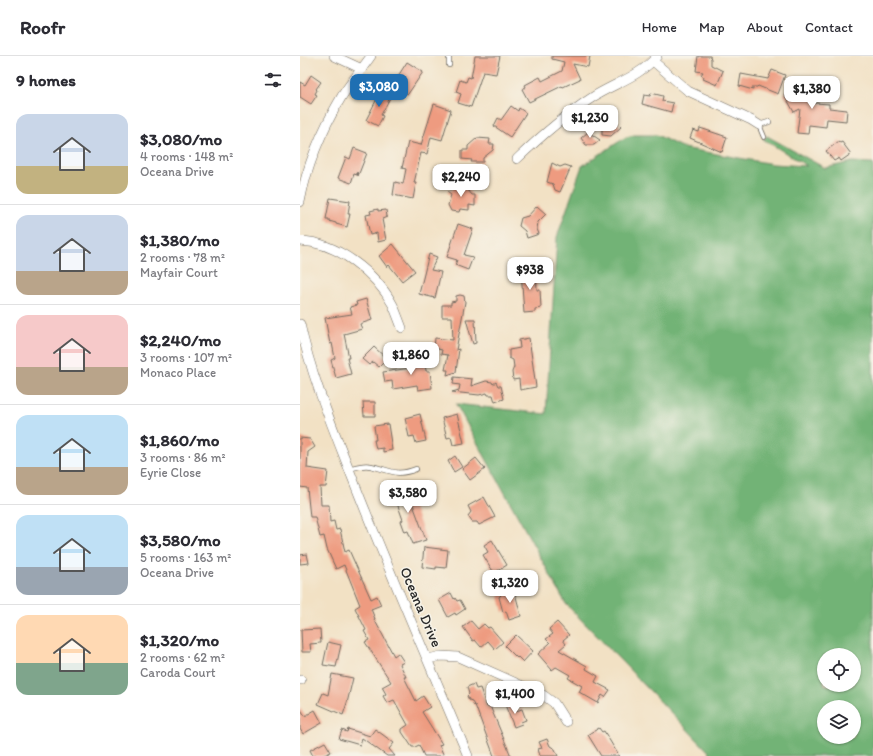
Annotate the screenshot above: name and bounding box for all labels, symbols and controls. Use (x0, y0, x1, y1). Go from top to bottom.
text: Roofr (20, 16, 65, 39)
text: Home (642, 19, 677, 36)
text: Map (699, 19, 725, 36)
text: About (747, 19, 783, 36)
text: Contact (805, 19, 853, 36)
icon: filters (262, 69, 284, 91)
text: 9 homes (16, 70, 76, 90)
pin: $3,080 (346, 74, 412, 108)
pin: $1,380 (779, 76, 845, 110)
text: $3,080 (359, 79, 399, 94)
text: $1,380 (793, 81, 831, 96)
pin: $1,230 (557, 105, 623, 139)
text: $1,230 (571, 110, 609, 125)
text: $3,080/mo (140, 129, 222, 149)
icon: home (48, 130, 96, 178)
text: 4 rooms · 148 m² (140, 149, 233, 164)
text: Oceana Drive (140, 164, 214, 179)
pin: $2,240 (428, 164, 494, 198)
text: $2,240 (441, 169, 481, 184)
text: $1,380/mo (140, 230, 220, 250)
icon: home (48, 231, 96, 279)
text: 2 rooms · 78 m² (140, 250, 225, 265)
pin: $938 (506, 257, 554, 291)
text: $938 (516, 262, 544, 277)
text: Mayfair Court (140, 265, 218, 280)
text: $2,240/mo (140, 330, 221, 350)
icon: home (48, 331, 96, 379)
pin: $1,860 (378, 342, 444, 376)
text: $1,860 (392, 347, 430, 362)
text: 3 rooms · 107 m² (140, 350, 232, 365)
text: Monaco Place (140, 365, 216, 380)
text: $1,860/mo (140, 430, 219, 450)
icon: home (48, 431, 96, 479)
text: 3 rooms · 86 m² (140, 450, 226, 465)
text: Eyrie Close (140, 465, 201, 480)
pin: $3,580 (375, 480, 441, 514)
text: $3,580 (389, 485, 427, 500)
text: $3,580/mo (140, 530, 221, 550)
icon: home (48, 531, 96, 579)
text: 5 rooms · 163 m² (140, 550, 231, 565)
street label: Oceana Drive (396, 564, 446, 650)
text: Oceana Drive (140, 565, 214, 580)
pin: $1,320 (477, 570, 543, 604)
text: $1,320 (491, 575, 529, 590)
text: $1,320/mo (140, 630, 219, 650)
icon: home (48, 631, 96, 679)
map controls (817, 648, 861, 744)
button: locate (817, 648, 861, 692)
text: 2 rooms · 62 m² (140, 650, 225, 665)
text: Caroda Court (140, 665, 216, 680)
pin: $1,400 (482, 681, 548, 715)
text: $1,400 (495, 686, 535, 701)
button: layers (817, 700, 861, 744)

